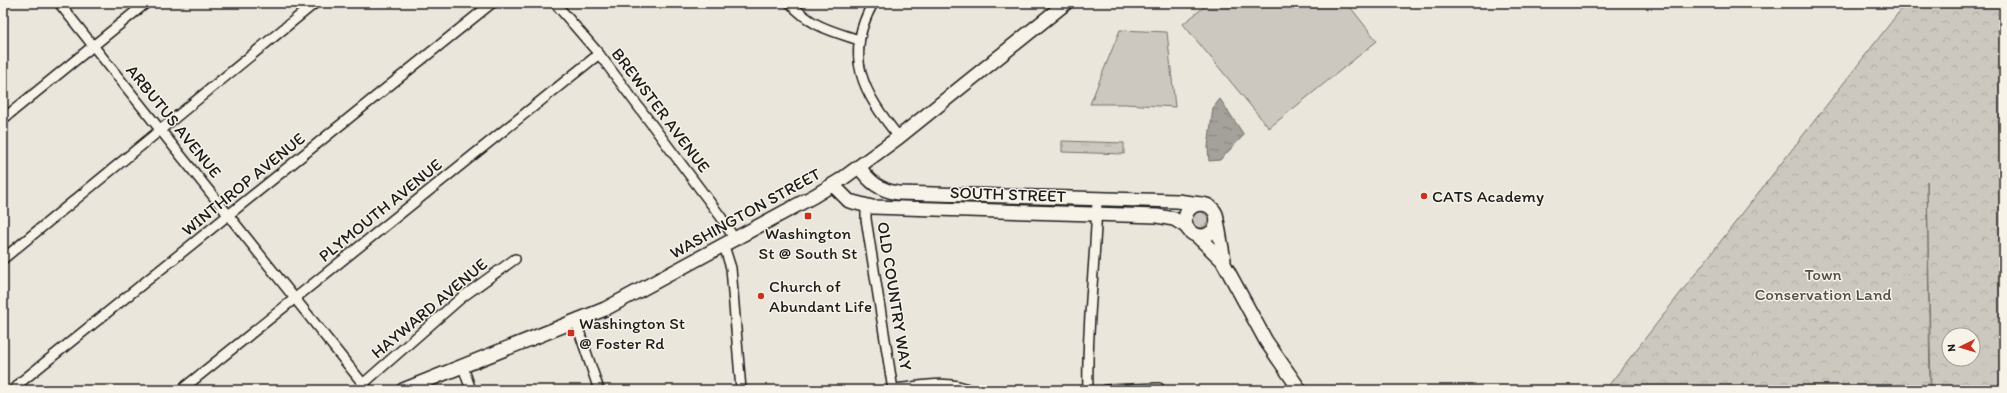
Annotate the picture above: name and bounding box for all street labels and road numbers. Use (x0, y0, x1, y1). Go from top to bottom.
street label: BREWSTER AVENUE (608, 44, 714, 176)
street label: ARBUTUS AVENUE (122, 60, 226, 182)
street label: WINTHROP AVENUE (177, 128, 309, 240)
street label: PLYMOUTH AVENUE (314, 154, 446, 266)
street label: WASHINGTON STREET (666, 163, 824, 263)
street label: SOUTH STREET (950, 182, 1067, 206)
street label: OLD COUNTRY WAY (873, 220, 917, 372)
street label: HAYWARD AVENUE (367, 254, 491, 362)

